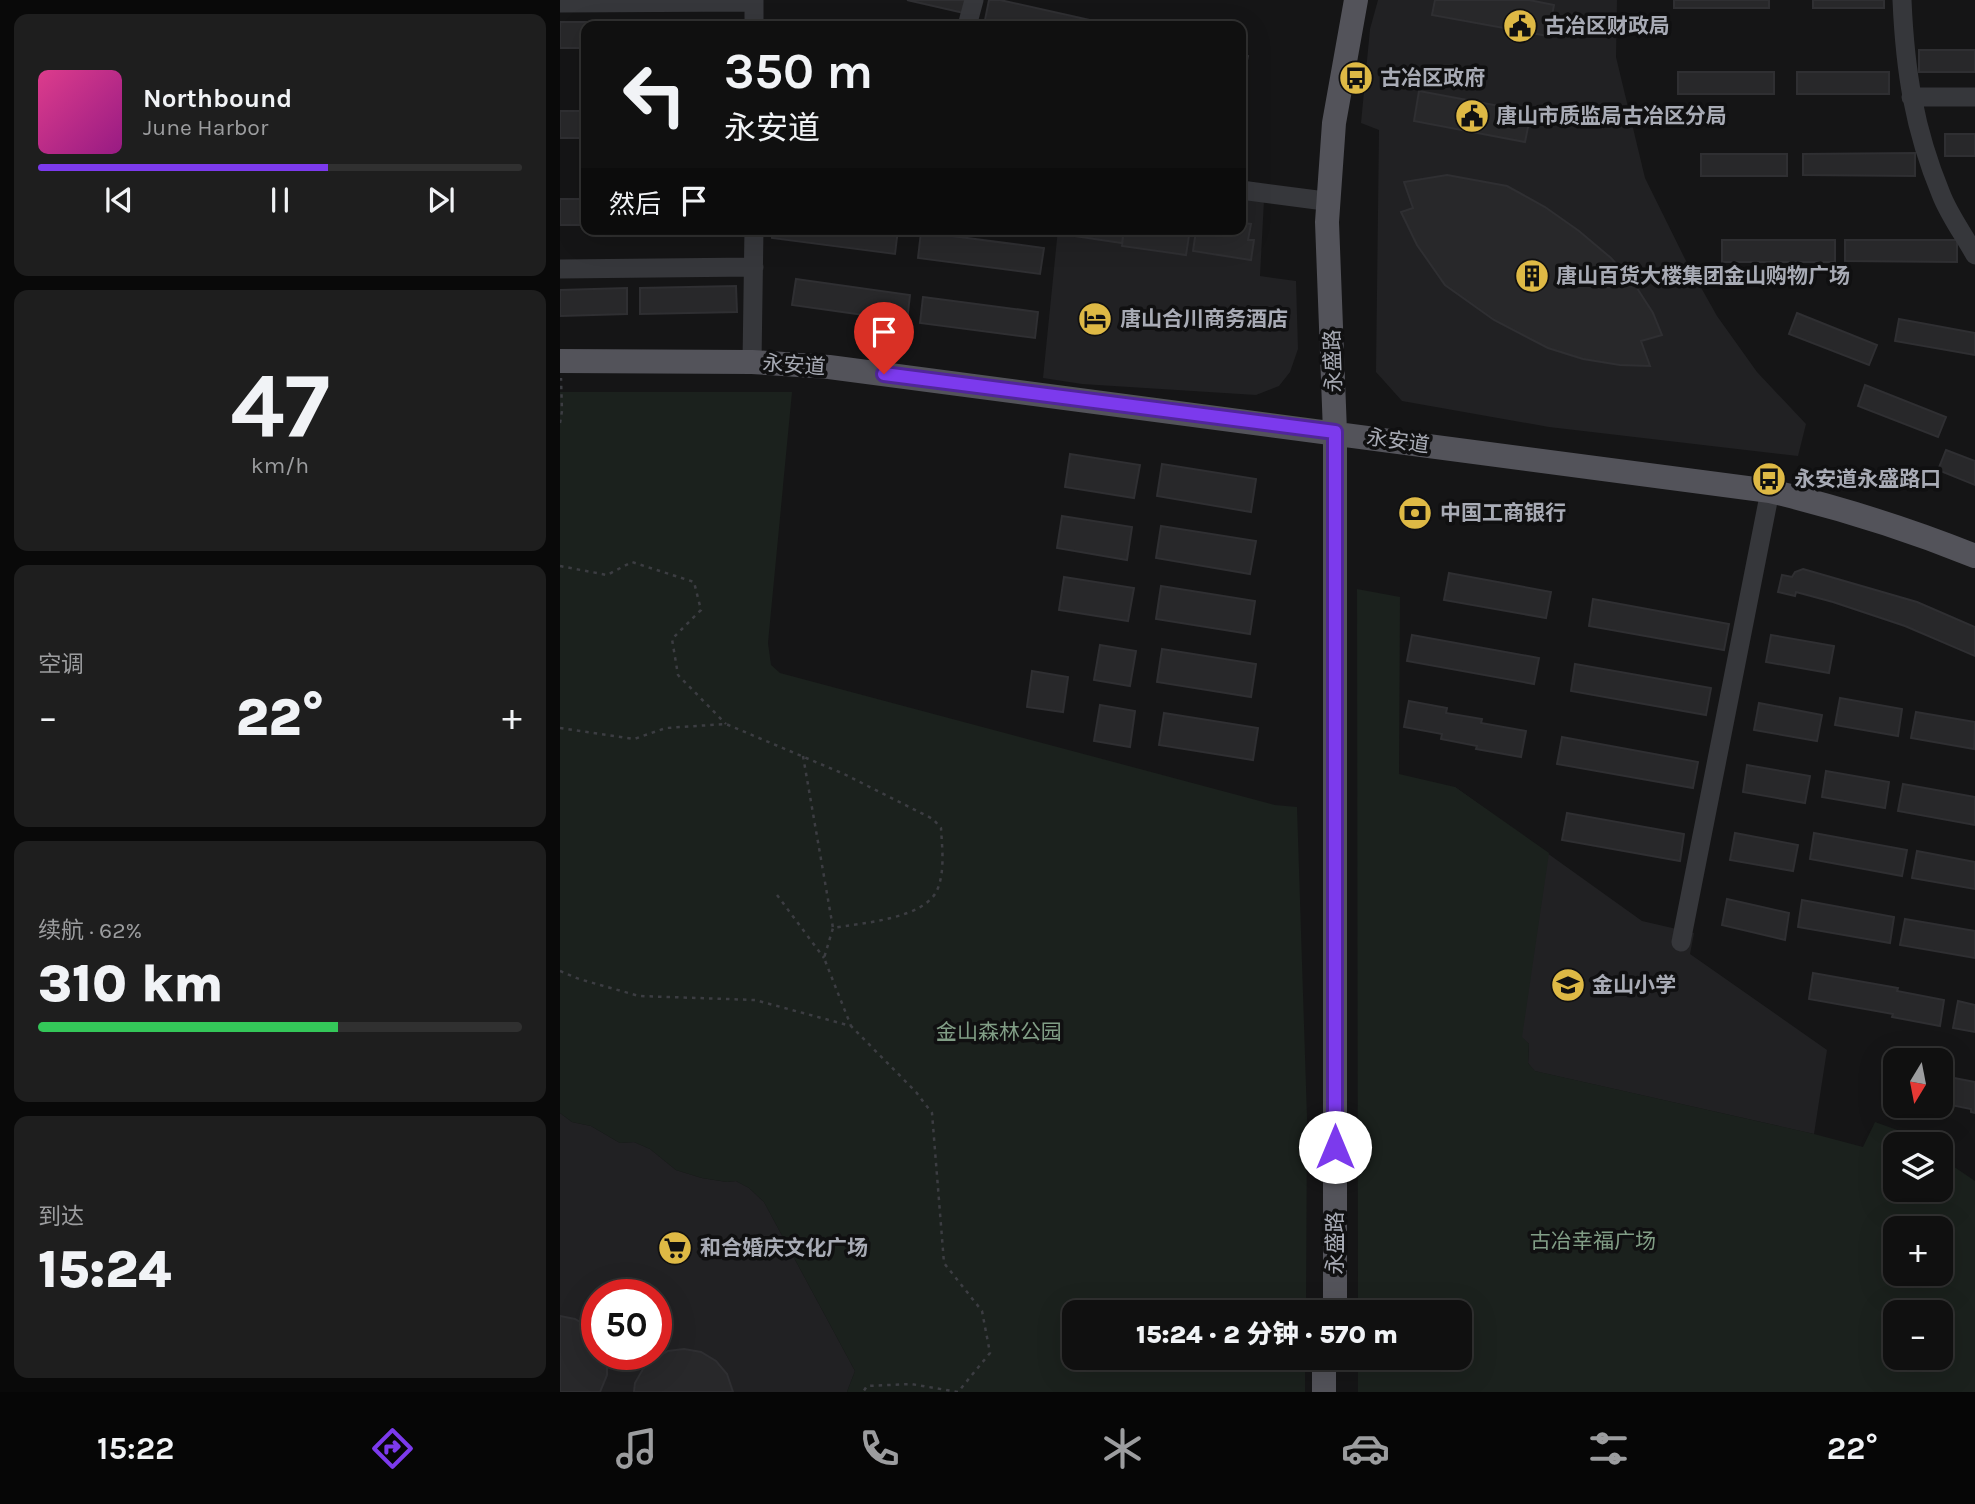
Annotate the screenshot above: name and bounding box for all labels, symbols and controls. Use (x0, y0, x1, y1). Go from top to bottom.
public building icon: 古冶区财政局 (1501, 7, 1539, 45)
place label: 古冶区财政局 (1544, 14, 1670, 38)
text: 350 m (724, 43, 873, 100)
icon: left (609, 49, 700, 140)
bus stop icon: 古冶区政府 (1337, 59, 1375, 97)
place label: 古冶区政府 (1380, 66, 1485, 90)
text: Northbound (143, 83, 292, 114)
public building icon: 唐山市质监局古冶区分局 (1453, 97, 1491, 135)
place label: 唐山市质监局古冶区分局 (1496, 104, 1727, 128)
text: 永安道 (724, 110, 820, 147)
text: June Harbor (143, 114, 268, 141)
icon: previous (100, 181, 138, 219)
icon: pause (261, 181, 299, 219)
icon: next (422, 181, 460, 219)
icon: arrive (675, 182, 713, 220)
text: 然后 (609, 189, 661, 220)
building icon: 唐山百货大楼集团金山购物广场 (1513, 257, 1551, 295)
place label: 唐山百货大楼集团金山购物广场 (1556, 264, 1850, 288)
hotel icon: 唐山合川商务酒店 (1076, 300, 1114, 338)
pin (854, 302, 914, 374)
place label: 唐山合川商务酒店 (1120, 307, 1288, 331)
icon: arrive (865, 313, 903, 351)
street label: 永盛路 (1320, 329, 1346, 393)
street label: 永安道 (762, 351, 826, 379)
text: 47 (230, 353, 330, 459)
street label: 永安道 (1365, 425, 1431, 457)
text: km/h (251, 452, 309, 479)
bus stop icon: 永安道永盛路口 (1750, 460, 1788, 498)
place label: 永安道永盛路口 (1794, 467, 1941, 491)
bank icon: 中国工商银行 (1396, 494, 1434, 532)
place label: 中国工商银行 (1440, 501, 1566, 525)
text: 空调 (38, 651, 84, 678)
text: 22° (236, 687, 324, 748)
text: − (38, 695, 58, 740)
text: + (502, 695, 522, 740)
text: 续航 · 62% (38, 917, 142, 944)
text: 310 km (38, 953, 223, 1014)
school or university icon: 金山小学 (1549, 966, 1587, 1004)
place label: 金山小学 (1592, 973, 1676, 997)
park label: 金山森林公园 (936, 1020, 1062, 1044)
north arrow (1883, 1048, 1953, 1118)
map controls (1883, 1048, 1953, 1370)
position arrow (1298, 1110, 1372, 1184)
button: layers (1883, 1132, 1953, 1202)
text: 到达 (38, 1203, 84, 1230)
street label: 永盛路 (1323, 1212, 1347, 1275)
button: + (1883, 1216, 1953, 1286)
supermarket icon: 和合婚庆文化广场 (656, 1229, 694, 1267)
park label: 古冶幸福广场 (1530, 1229, 1656, 1253)
place label: 和合婚庆文化广场 (700, 1236, 868, 1260)
text: 15:24 (38, 1239, 171, 1300)
speed limit sign: 50 (581, 1279, 672, 1370)
button: − (1883, 1300, 1953, 1370)
text: 15:24 · 2 分钟 · 570 m (1136, 1319, 1398, 1350)
icon: directions (368, 1424, 417, 1473)
icon: music (612, 1424, 661, 1473)
icon: phone (855, 1424, 904, 1473)
icon: climate (1098, 1424, 1147, 1473)
icon: car (1341, 1424, 1390, 1473)
icon: filters (1584, 1424, 1633, 1473)
text: 15:22 (97, 1430, 174, 1467)
text: 22° (1827, 1430, 1878, 1467)

